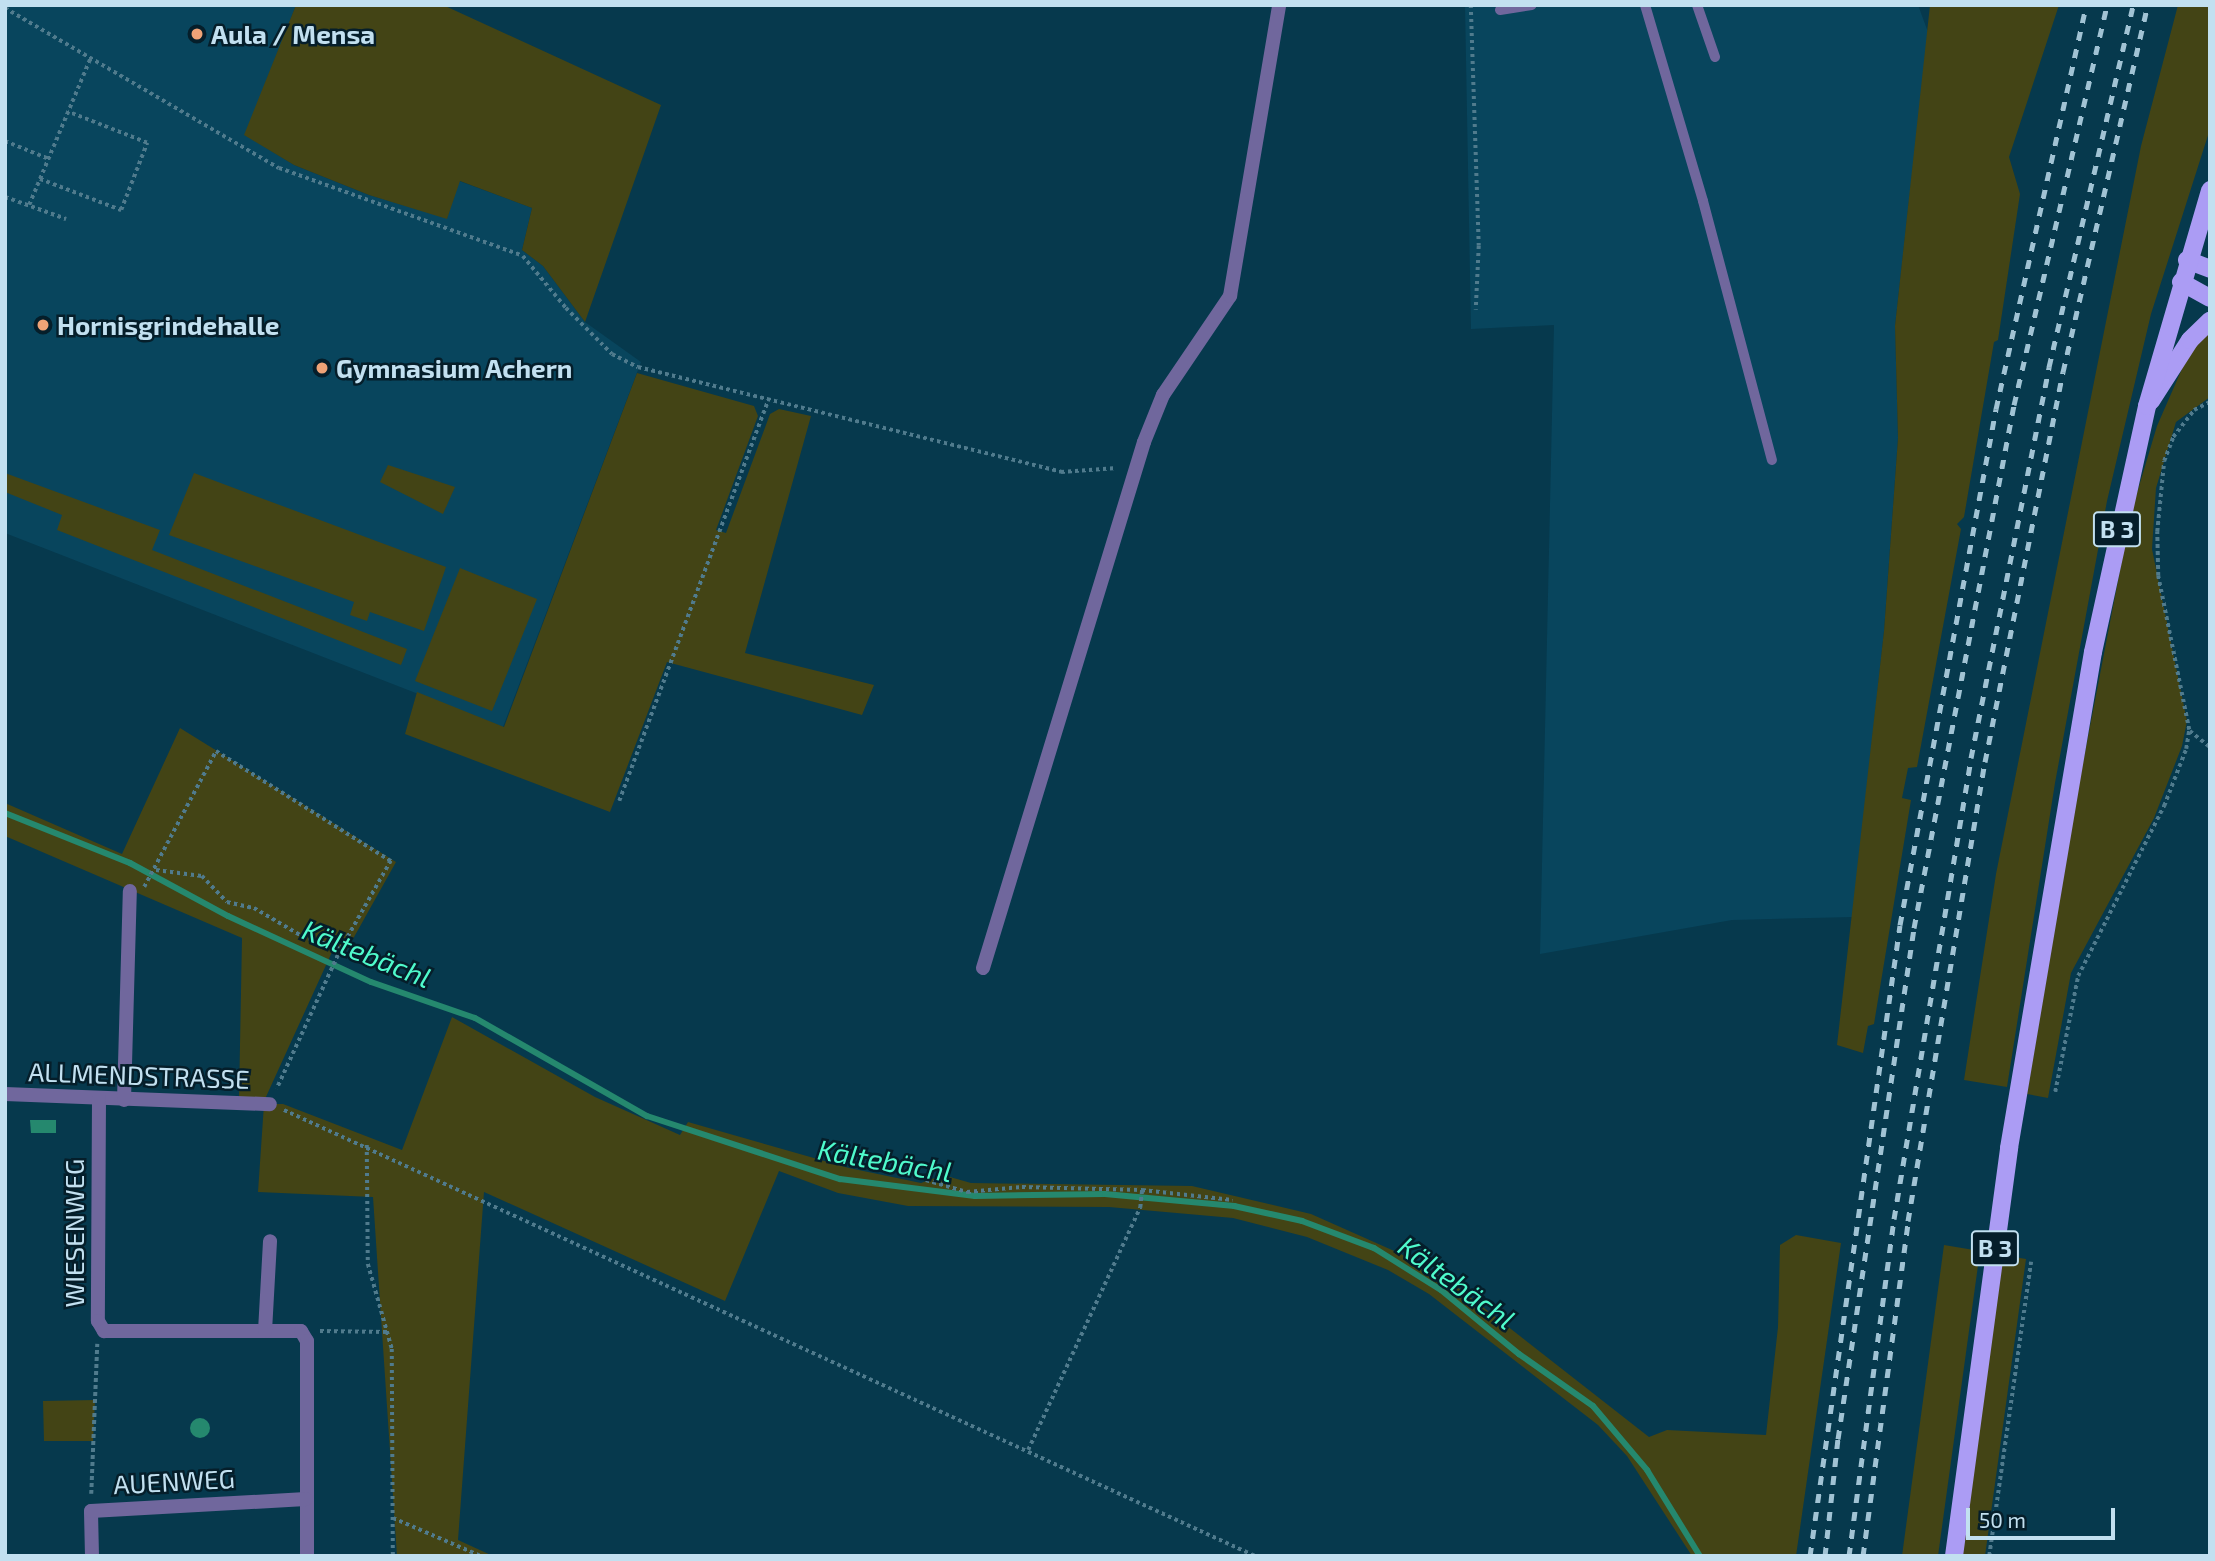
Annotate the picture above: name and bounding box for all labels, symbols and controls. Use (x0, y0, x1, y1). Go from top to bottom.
place label: Aula / Mensa (211, 18, 375, 50)
marker: Aula / Mensa (189, 26, 205, 42)
place label: Hornisgrindehalle (57, 309, 279, 341)
marker: Hornisgrindehalle (35, 317, 51, 333)
place label: Gymnasium Achern (336, 352, 573, 384)
marker: Gymnasium Achern (314, 360, 330, 376)
road number: B 3 (2092, 508, 2142, 550)
water label: Kältebächl (298, 912, 436, 994)
street label: ALLMENDSTRASSE (28, 1056, 250, 1094)
water label: Kältebächl (815, 1132, 955, 1188)
street label: WIESENWEG (58, 1159, 90, 1307)
water label: Kältebächl (1392, 1228, 1522, 1336)
road number: B 3 (1970, 1228, 2020, 1268)
street label: AUENWEG (112, 1462, 236, 1500)
scale bar (1970, 1494, 2119, 1538)
text: 50 m (1979, 1507, 2026, 1532)

